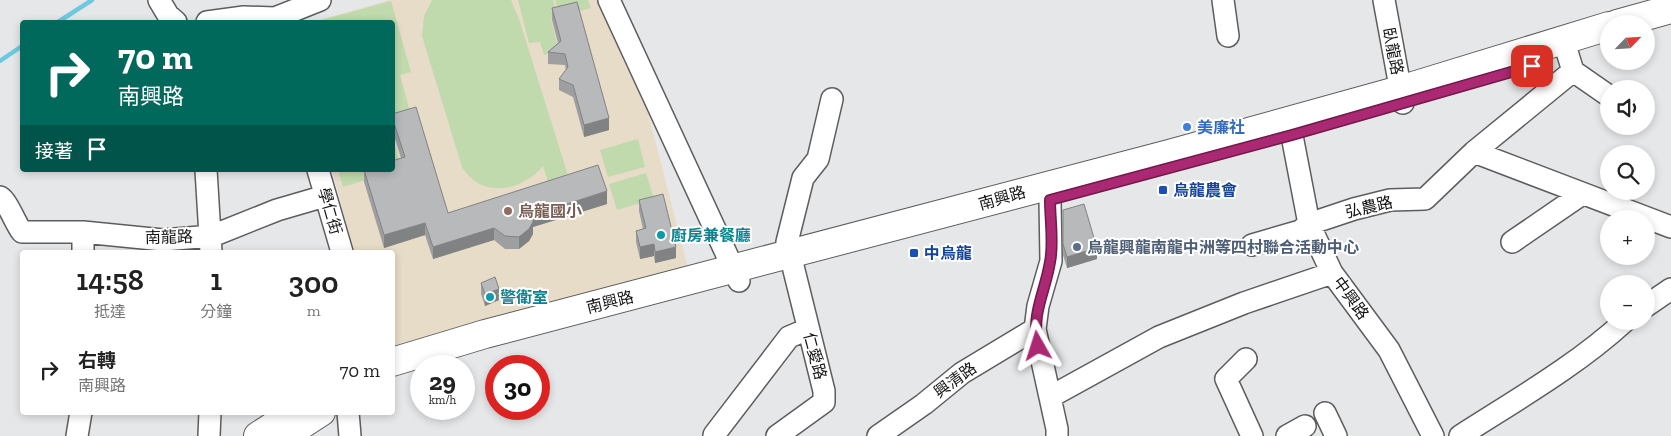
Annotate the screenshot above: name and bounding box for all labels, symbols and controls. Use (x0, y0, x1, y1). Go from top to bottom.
north arrow (1600, 15, 1655, 70)
map controls (1600, 15, 1655, 330)
street label: 臥龍路 (1379, 26, 1407, 76)
text: 70 m (118, 36, 193, 78)
icon: right (35, 40, 100, 105)
pin (1511, 45, 1553, 87)
icon: arrive (1518, 52, 1546, 80)
button: sound (1600, 80, 1655, 135)
text: 南興路 (118, 83, 184, 110)
place label: 美廉社 (1197, 118, 1245, 137)
marker: 美廉社 (1181, 121, 1193, 133)
icon: arrive (83, 135, 111, 163)
text: 接著 (35, 140, 73, 163)
button: search (1600, 145, 1655, 200)
place label: 烏龍農會 (1173, 181, 1237, 200)
street label: 南興路 (976, 182, 1028, 214)
marker: 烏龍農會 (1157, 184, 1169, 196)
street label: 學仁街 (314, 185, 346, 237)
street label: 弘農路 (1343, 192, 1395, 222)
place label: 烏龍國小 (518, 202, 582, 221)
marker: 烏龍國小 (502, 205, 514, 217)
button: + (1600, 210, 1655, 265)
place label: 廚房兼餐廳 (671, 226, 751, 245)
street label: 南龍路 (145, 227, 193, 247)
marker: 廚房兼餐廳 (655, 229, 667, 241)
place label: 烏龍興龍南龍中洲等四村聯合活動中心 (1087, 238, 1359, 257)
marker: 烏龍興龍南龍中洲等四村聯合活動中心 (1071, 241, 1083, 253)
place label: 中烏龍 (924, 244, 972, 263)
marker: 中烏龍 (908, 247, 920, 259)
text: 14:58 (76, 262, 144, 298)
text: 1 (210, 262, 222, 298)
text: 300 (289, 265, 339, 301)
street label: 中興路 (1329, 273, 1373, 323)
button: − (1600, 275, 1655, 330)
street label: 南興路 (584, 287, 636, 317)
place label: 警衛室 (500, 288, 548, 307)
marker: 警衛室 (484, 291, 496, 303)
text: m (307, 301, 321, 320)
text: 抵達 (94, 302, 126, 321)
text: 分鐘 (200, 302, 232, 321)
position arrow (1011, 319, 1063, 371)
street label: 仁愛路 (800, 330, 830, 382)
text: 右轉 (78, 349, 116, 372)
speed limit sign: 30 (485, 355, 550, 420)
icon: right (35, 356, 63, 384)
street label: 興清路 (930, 358, 980, 402)
text: 70 m (339, 359, 380, 382)
text: 29 (429, 366, 456, 396)
text: 南興路 (78, 376, 126, 395)
text: km/h (429, 393, 456, 407)

